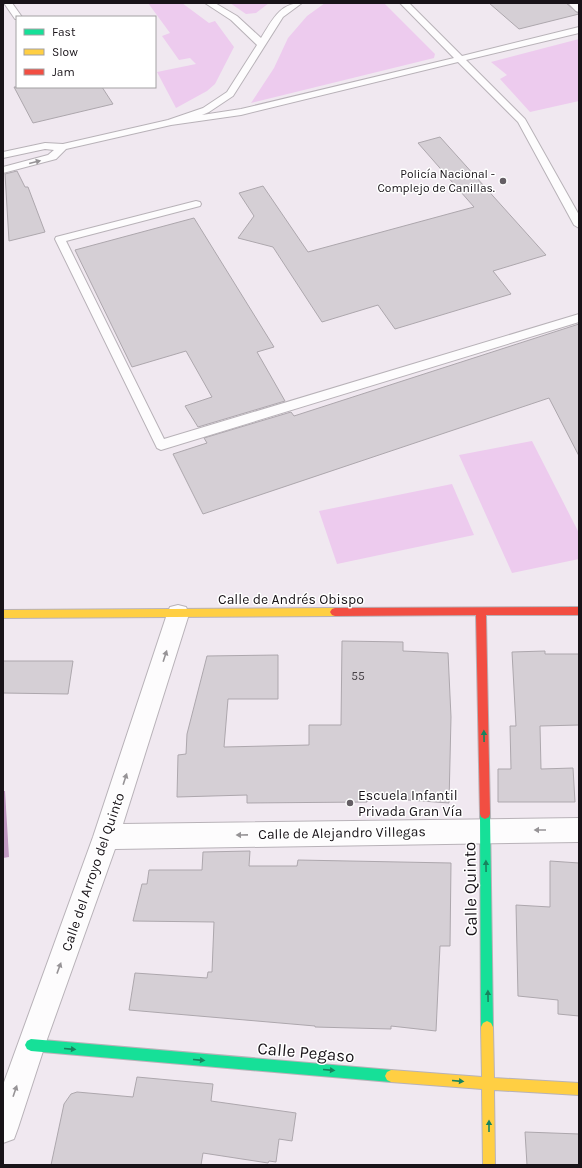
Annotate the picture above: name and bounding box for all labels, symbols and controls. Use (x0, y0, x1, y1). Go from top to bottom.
legend (16, 16, 156, 88)
text: Fast (52, 25, 76, 39)
text: Slow (52, 45, 78, 59)
text: Jam (52, 65, 75, 79)
one-way arrow (29, 159, 41, 165)
place label: Policía Nacional - Complejo de Canillas. (377, 167, 495, 195)
marker: Policía Nacional - Complejo de Canillas. (498, 176, 508, 186)
street label: Calle de Andrés Obispo (218, 591, 364, 608)
one-way arrow (162, 649, 168, 661)
house number: 55 (351, 669, 365, 683)
one-way arrow (480, 730, 487, 742)
one-way arrow (122, 773, 128, 785)
place label: Escuela Infantil Privada Gran Vía (358, 787, 462, 820)
street label: Calle del Arroyo del Quinto (58, 790, 128, 954)
marker: Escuela Infantil Privada Gran Vía (345, 798, 355, 808)
street label: Calle de Alejandro Villegas (258, 823, 426, 843)
one-way arrow (534, 827, 546, 834)
one-way arrow (235, 832, 248, 838)
street label: Calle Quinto (459, 842, 481, 936)
one-way arrow (483, 859, 489, 872)
one-way arrow (56, 962, 62, 974)
one-way arrow (484, 990, 491, 1002)
street label: Calle Pegaso (257, 1038, 355, 1066)
one-way arrow (64, 1045, 76, 1052)
one-way arrow (193, 1056, 205, 1063)
one-way arrow (323, 1067, 335, 1074)
one-way arrow (452, 1078, 464, 1085)
one-way arrow (13, 1084, 19, 1096)
one-way arrow (486, 1119, 492, 1132)

